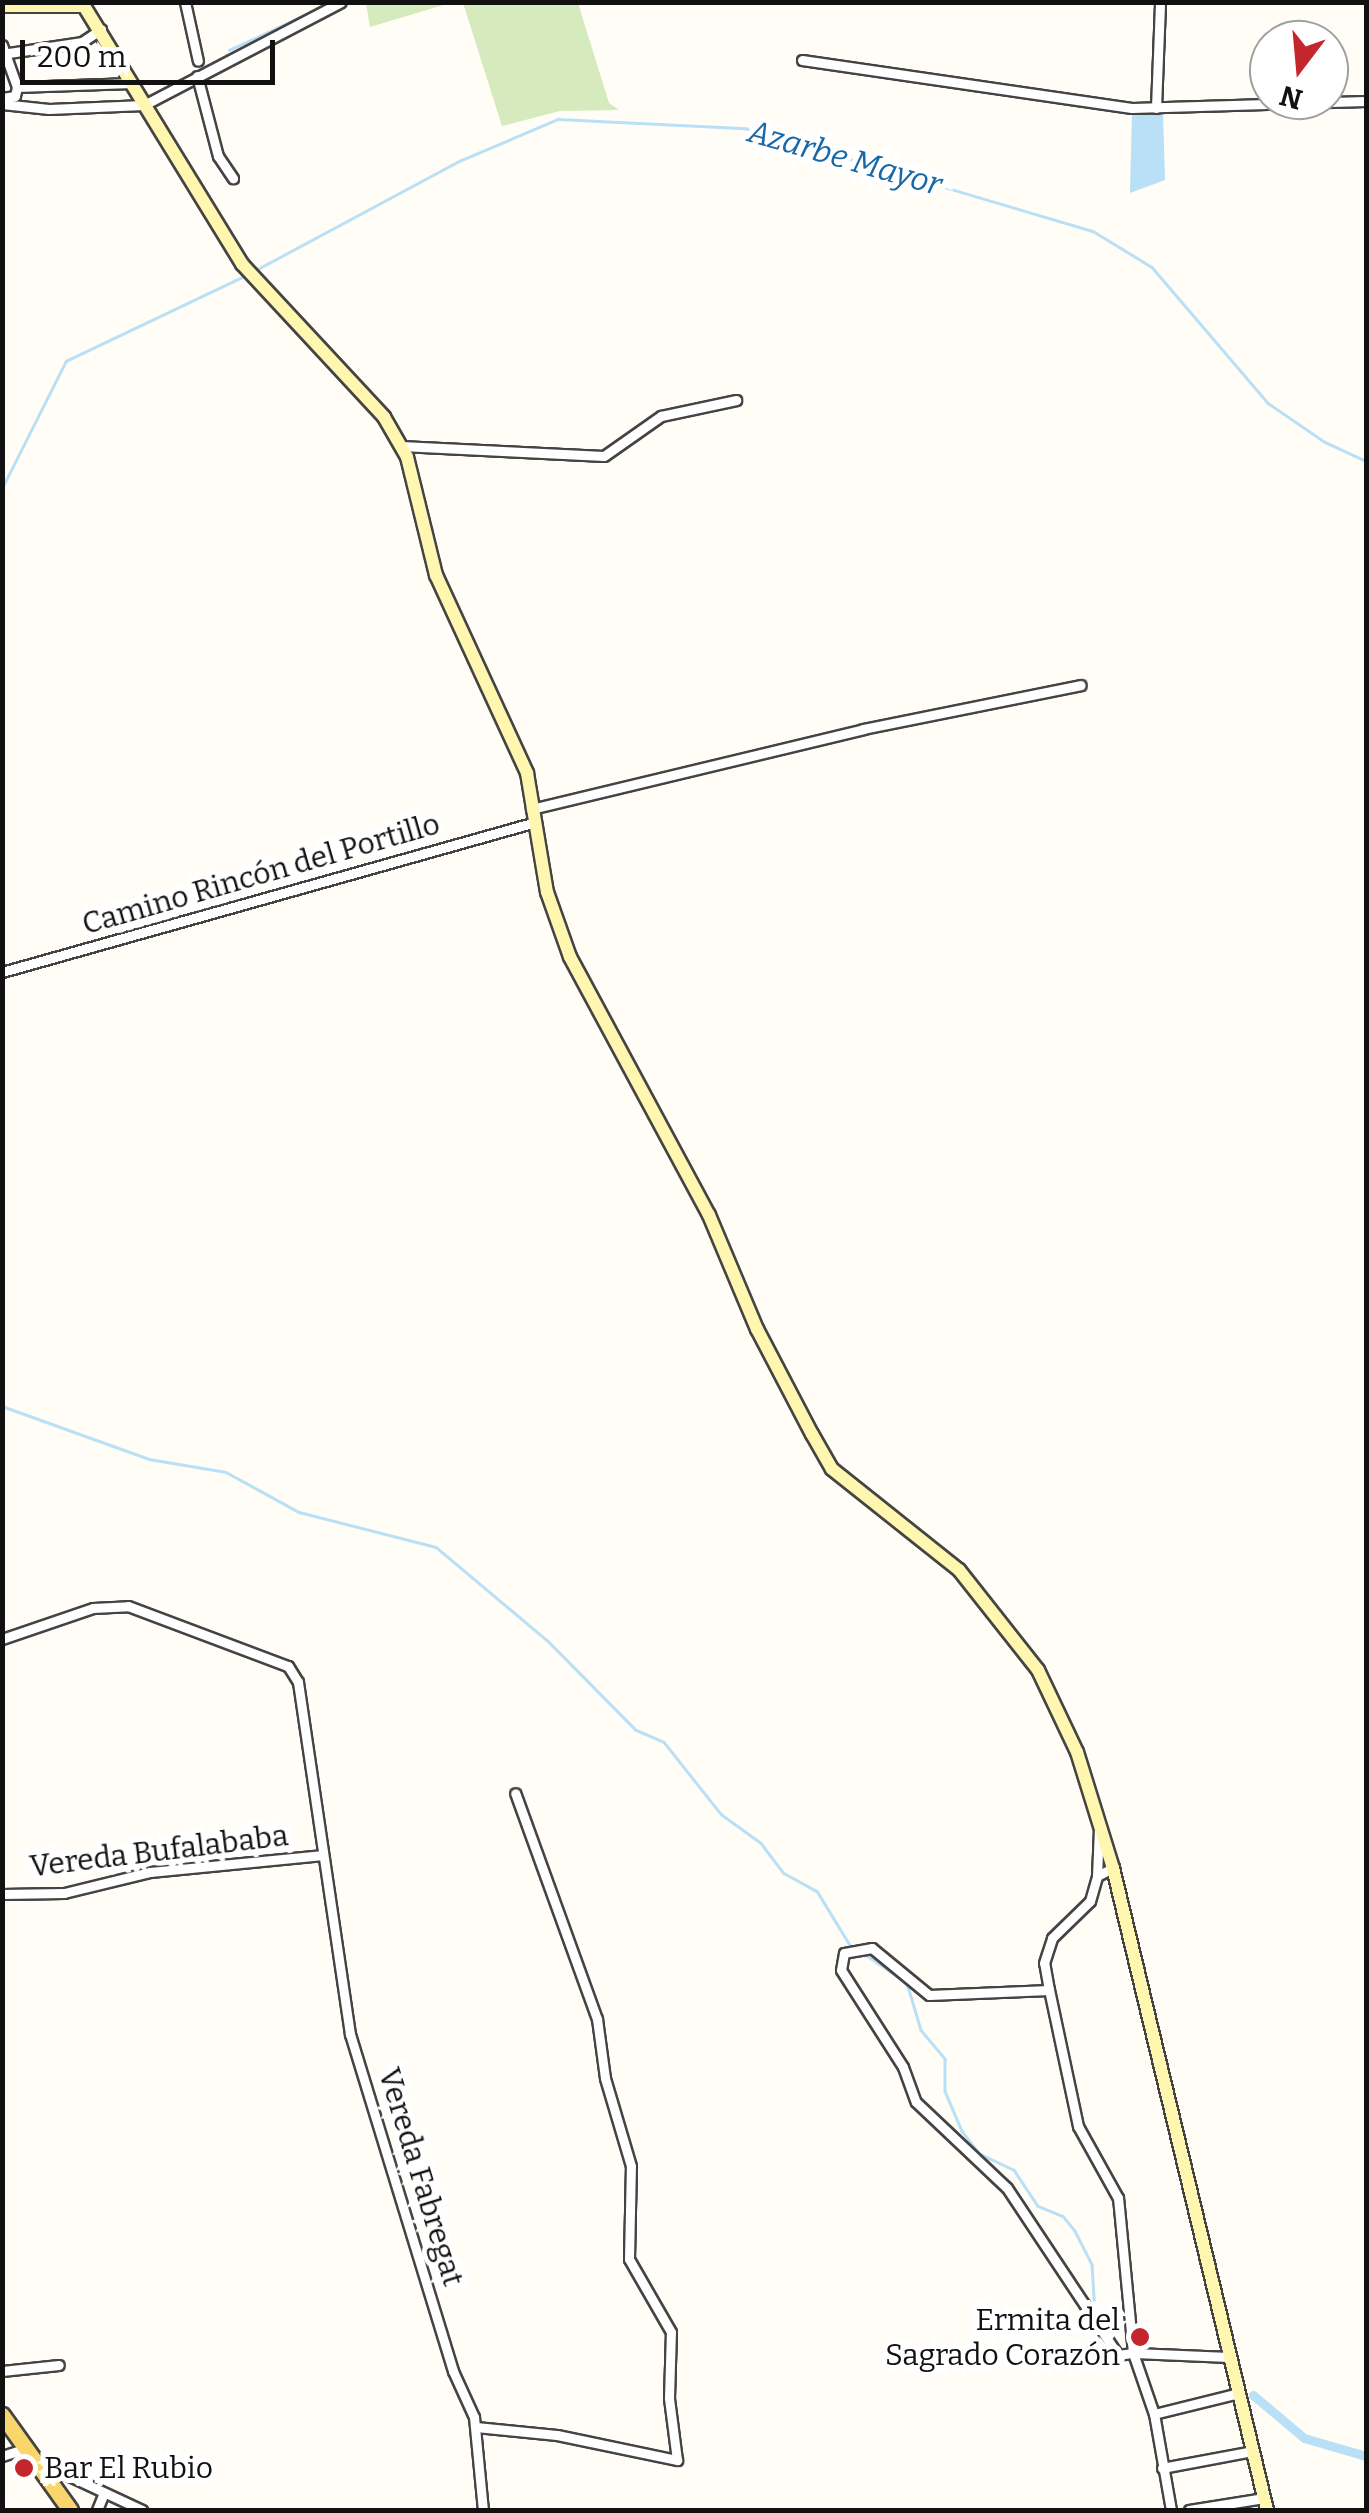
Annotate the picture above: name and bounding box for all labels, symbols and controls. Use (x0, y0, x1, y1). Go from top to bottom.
scale bar (25, 20, 280, 82)
north arrow (1249, 20, 1349, 120)
text: 200 m (37, 39, 126, 75)
text: N (1276, 79, 1306, 116)
water label: Azarbe Mayor (744, 112, 946, 204)
street label: Camino Rincón del Portillo (78, 806, 444, 942)
street label: Vereda Bufalababa (28, 1817, 290, 1885)
street label: Vereda Fabregat (371, 2064, 471, 2290)
place label: Ermita del Sagrado Corazón (885, 2302, 1120, 2372)
marker: Ermita del Sagrado Corazón (1129, 2326, 1151, 2348)
place label: Bar El Rubio (44, 2450, 213, 2486)
marker: Bar El Rubio (13, 2457, 35, 2479)

